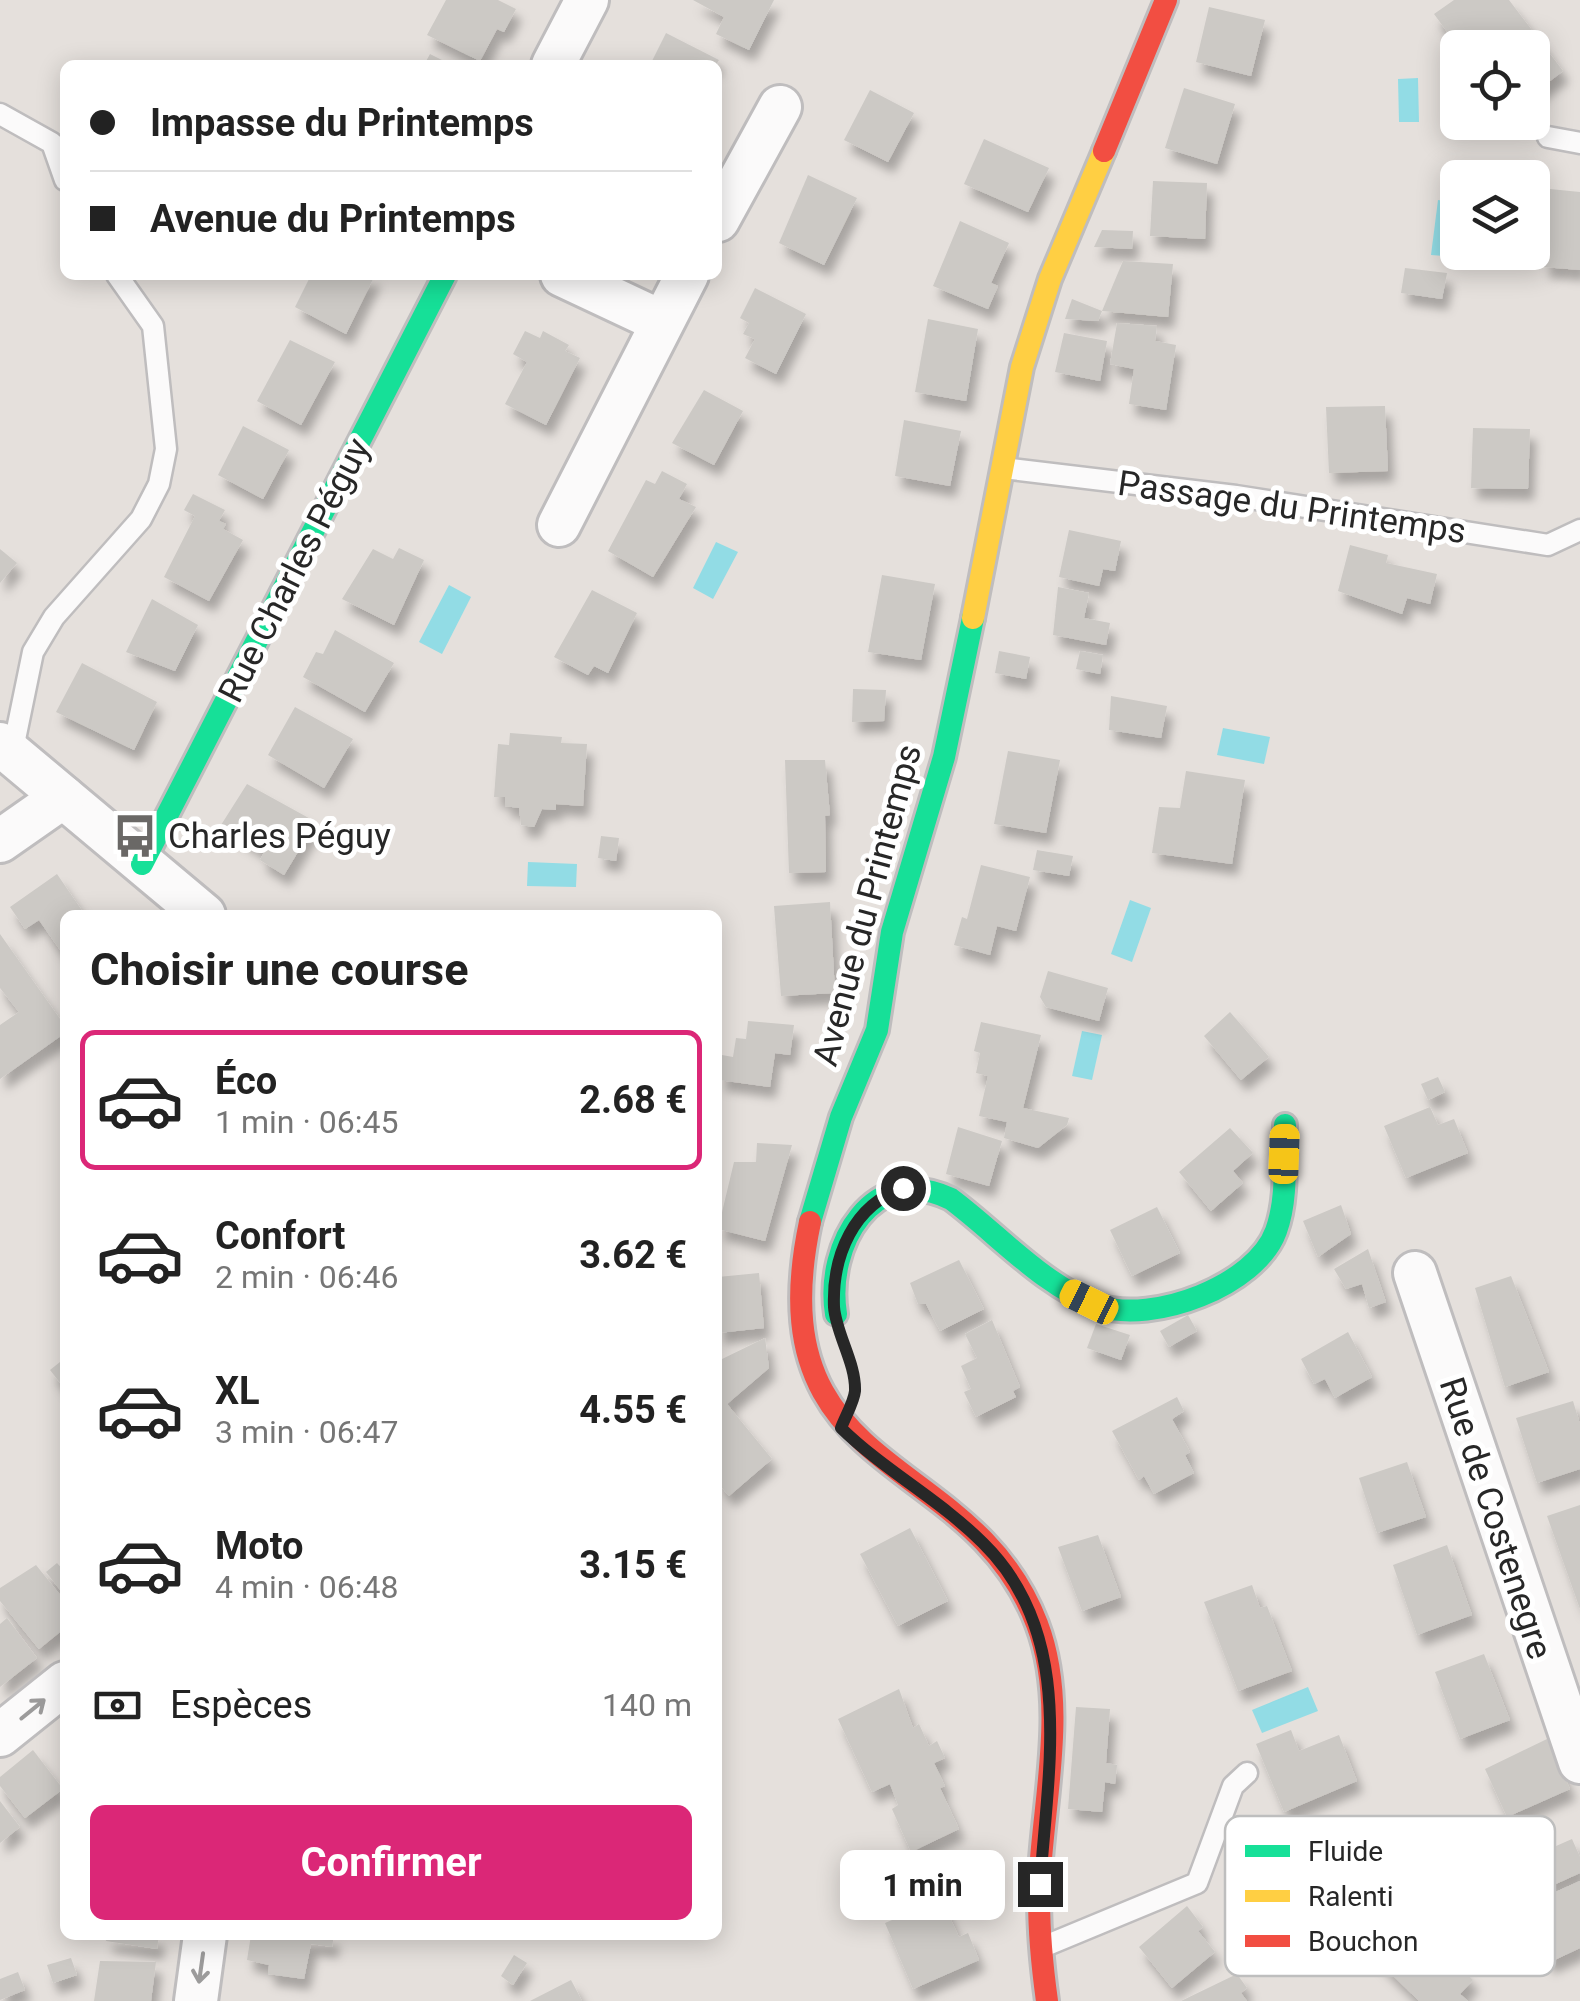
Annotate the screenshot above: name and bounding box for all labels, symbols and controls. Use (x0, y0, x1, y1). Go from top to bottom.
map controls (1440, 30, 1550, 270)
button: locate (1440, 30, 1550, 140)
text: Impasse du Printemps (150, 101, 534, 145)
button: layers (1440, 160, 1550, 270)
text: Avenue du Printemps (150, 197, 516, 241)
street label: Rue Charles Péguy (210, 431, 379, 709)
street label: Passage du Printemps (1115, 463, 1469, 552)
street label: Avenue du Printemps (805, 740, 930, 1070)
bus stop icon: Charles Péguy (111, 812, 159, 860)
place label: Charles Péguy (168, 816, 391, 857)
text: Choisir une course (90, 943, 469, 996)
icon: car (95, 1055, 185, 1145)
text: Éco (215, 1059, 277, 1103)
text: 2.68 € (579, 1078, 687, 1122)
text: 1 min · 06:45 (215, 1103, 398, 1141)
car (1268, 1123, 1300, 1185)
route start (881, 1166, 926, 1211)
icon: car (95, 1210, 185, 1300)
text: Confort (215, 1214, 345, 1258)
text: 3.62 € (579, 1233, 687, 1277)
text: 2 min · 06:46 (215, 1258, 398, 1296)
car (1055, 1275, 1123, 1329)
icon: car (95, 1365, 185, 1455)
text: XL (215, 1369, 260, 1413)
street label: Rue de Costenegre (1431, 1372, 1560, 1664)
text: 4.55 € (579, 1388, 687, 1432)
text: 3 min · 06:47 (215, 1413, 398, 1451)
icon: car (95, 1520, 185, 1610)
text: Moto (215, 1524, 304, 1568)
text: 3.15 € (579, 1543, 687, 1587)
text: 4 min · 06:48 (215, 1568, 398, 1606)
icon: cash (90, 1678, 145, 1733)
text: Espèces (170, 1683, 312, 1727)
text: 140 m (602, 1686, 692, 1724)
one-way arrow (19, 1699, 45, 1721)
button: Confirmer (90, 1805, 692, 1920)
legend (1225, 1816, 1555, 1976)
text: Fluide (1308, 1835, 1383, 1868)
callout: 1 min (840, 1849, 1005, 1919)
route end (1018, 1862, 1063, 1907)
text: 1 min (882, 1866, 963, 1904)
text: Ralenti (1308, 1880, 1394, 1913)
text: Bouchon (1308, 1925, 1418, 1958)
one-way arrow (191, 1951, 209, 1984)

